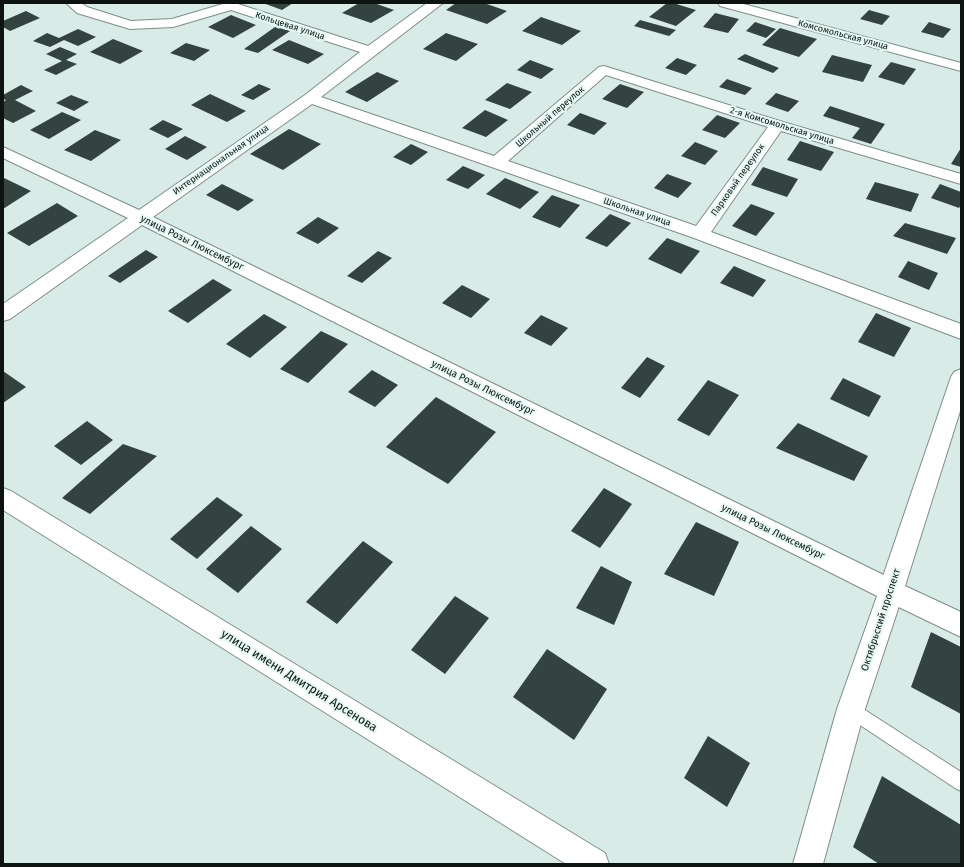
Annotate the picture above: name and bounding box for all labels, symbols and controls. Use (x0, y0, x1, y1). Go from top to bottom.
street label: Кольцевая улица (254, 10, 326, 42)
street label: Комсомольская улица (797, 18, 889, 52)
street label: Школьный переулок (513, 84, 587, 150)
street label: 2-я Комсомольская улица (729, 105, 835, 147)
street label: Интернациональная улица (171, 123, 271, 197)
street label: Парковый переулок (709, 142, 767, 218)
street label: Школьная улица (602, 195, 672, 229)
street label: улица Розы Люксембург (138, 213, 246, 273)
street label: улица Розы Люксембург (429, 358, 537, 418)
street label: улица Розы Люксембург (719, 502, 827, 562)
street label: Октябрьский проспект (859, 567, 903, 673)
street label: улица имени Дмитрия Арсенова (218, 627, 380, 735)

